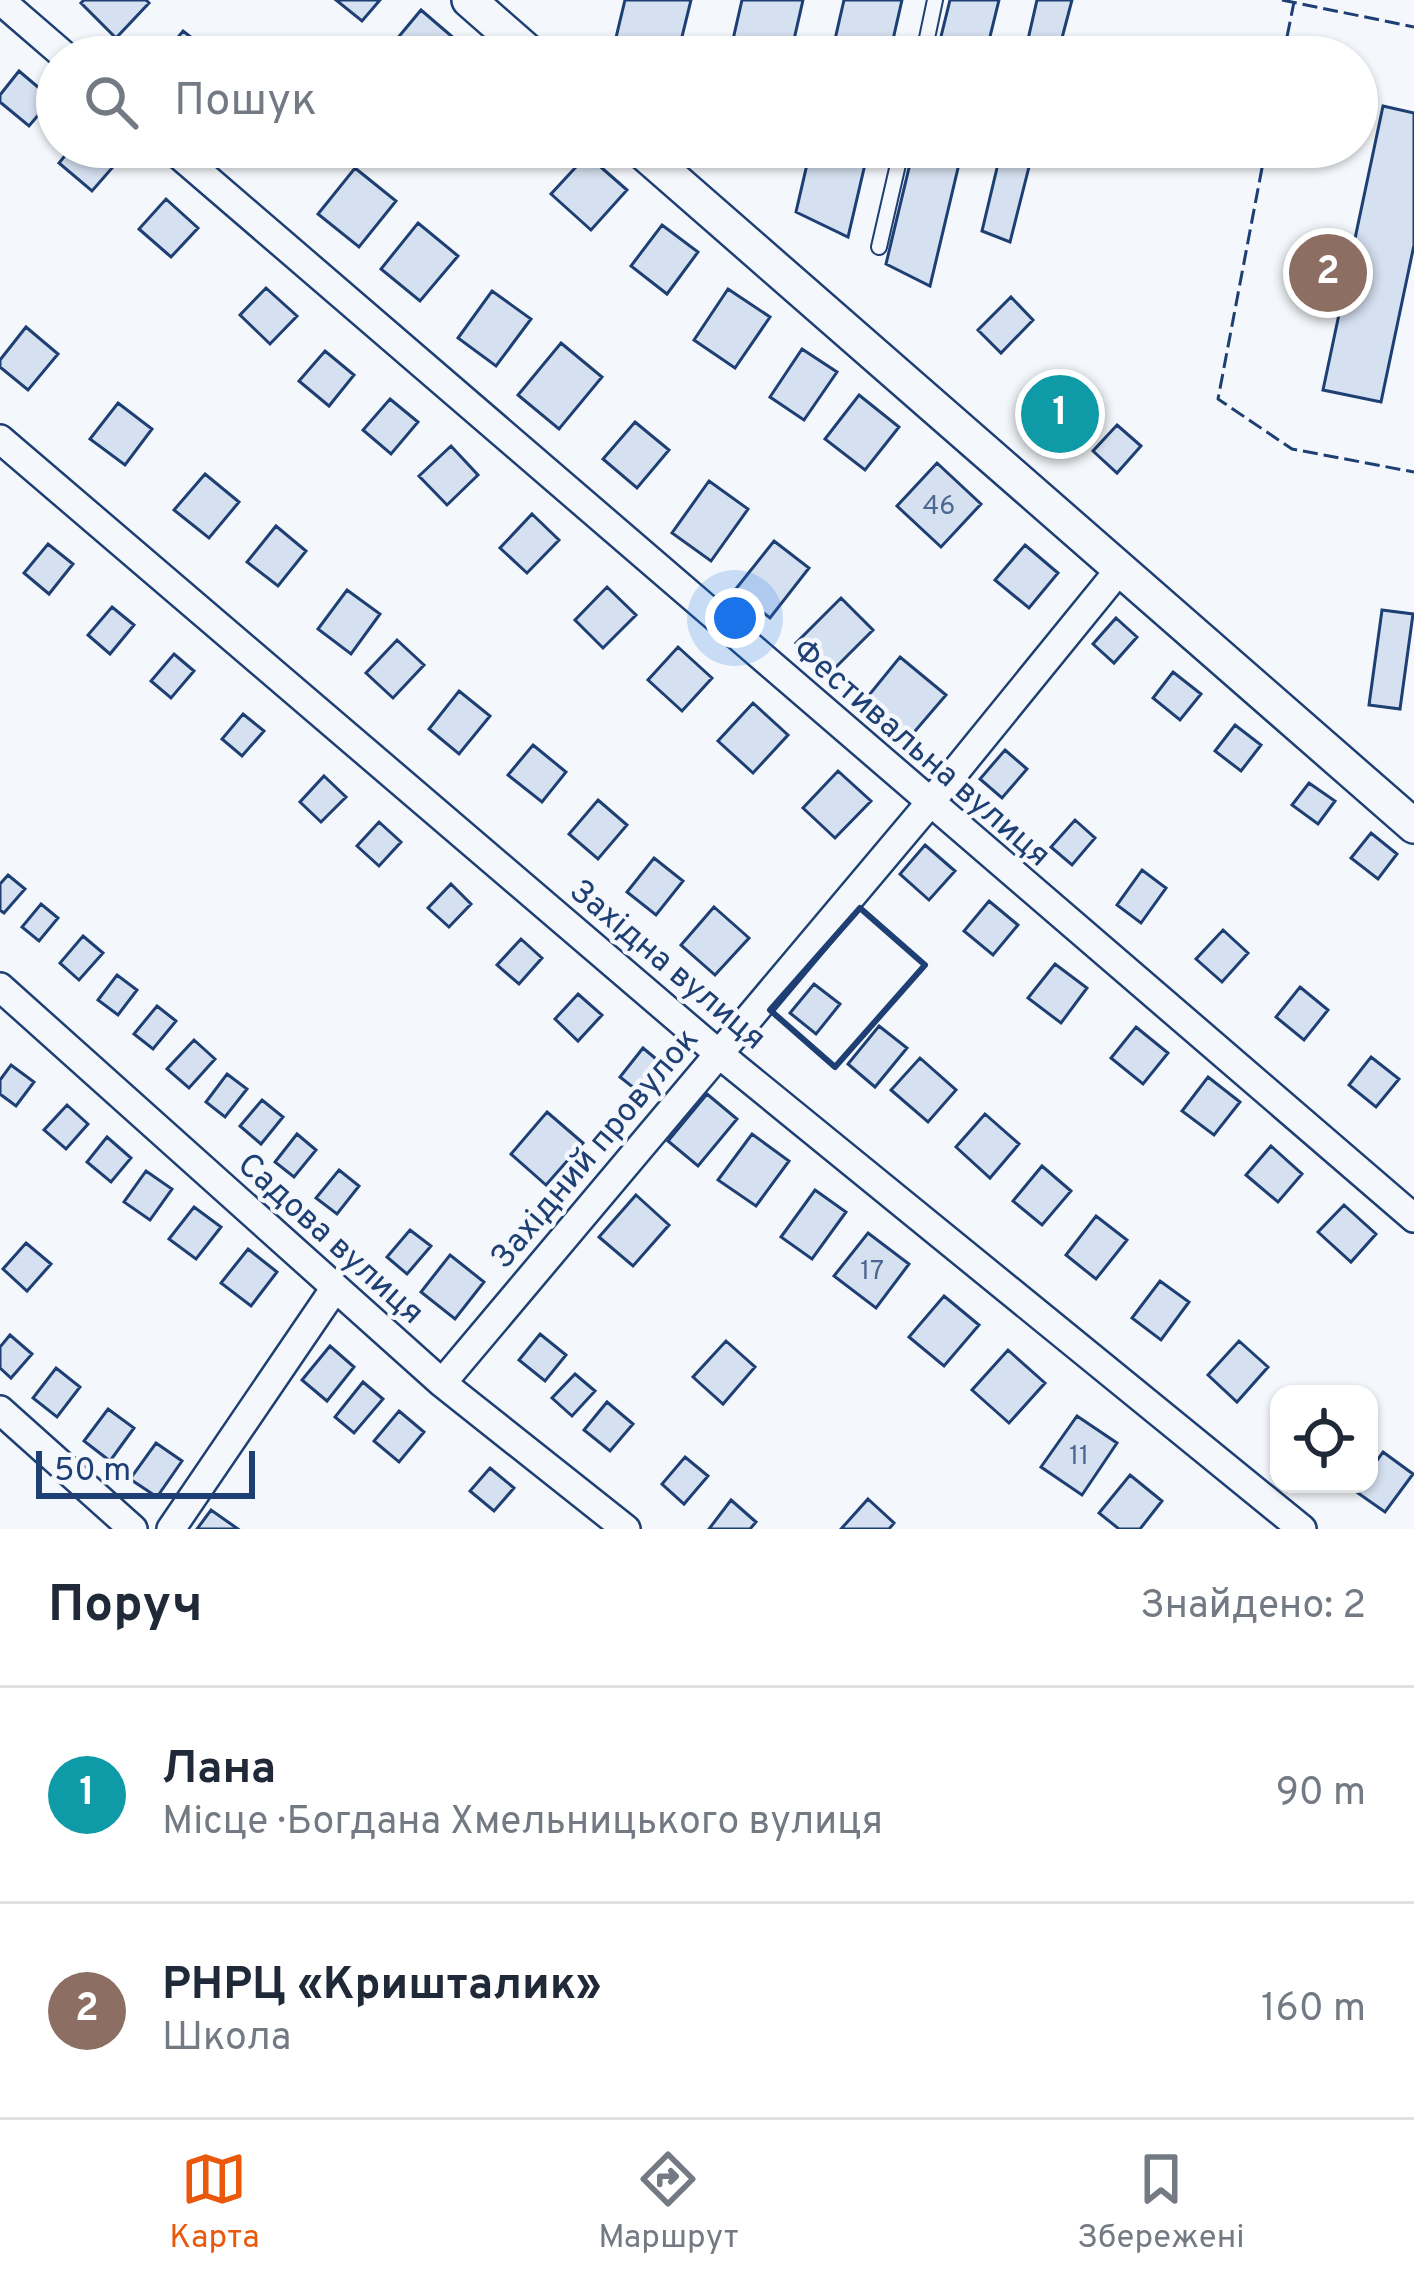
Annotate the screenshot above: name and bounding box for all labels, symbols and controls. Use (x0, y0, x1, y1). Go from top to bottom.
search box (36, 36, 1378, 168)
icon: search (78, 69, 144, 135)
text: Пошук (174, 74, 317, 131)
pin: 2 (1289, 228, 1367, 318)
pin: 1 (1021, 369, 1099, 459)
house number: 46 (923, 490, 955, 524)
your location (705, 588, 765, 648)
street label: Фестивальна вулиця (783, 630, 1058, 878)
street label: Західна вулиця (559, 871, 774, 1061)
street label: Західний провулок (483, 1020, 709, 1279)
street label: Садова вулиця (227, 1145, 431, 1335)
house number: 17 (860, 1255, 884, 1289)
map controls (1270, 1385, 1378, 1493)
button: locate (1270, 1385, 1378, 1493)
house number: 11 (1069, 1440, 1089, 1474)
scale bar (36, 1445, 255, 1498)
text: 50 m (54, 1451, 131, 1493)
text: Поруч (48, 1575, 203, 1640)
text: Знайдено: 2 (1140, 1583, 1366, 1632)
text: Лана (162, 1742, 276, 1799)
text: 1 (79, 1770, 95, 1819)
text: 90 m (1276, 1770, 1366, 1819)
text: Місце · Богдана Хмельницького вулиця (162, 1799, 883, 1848)
text: РНРЦ «Кришталик» (162, 1958, 602, 2015)
text: 2 (75, 1986, 99, 2035)
text: 160 m (1261, 1986, 1366, 2035)
text: Школа (162, 2015, 291, 2064)
tab: Карта (169, 2146, 260, 2260)
tab: Маршрут (598, 2146, 739, 2260)
tab: Збережені (1077, 2146, 1245, 2260)

